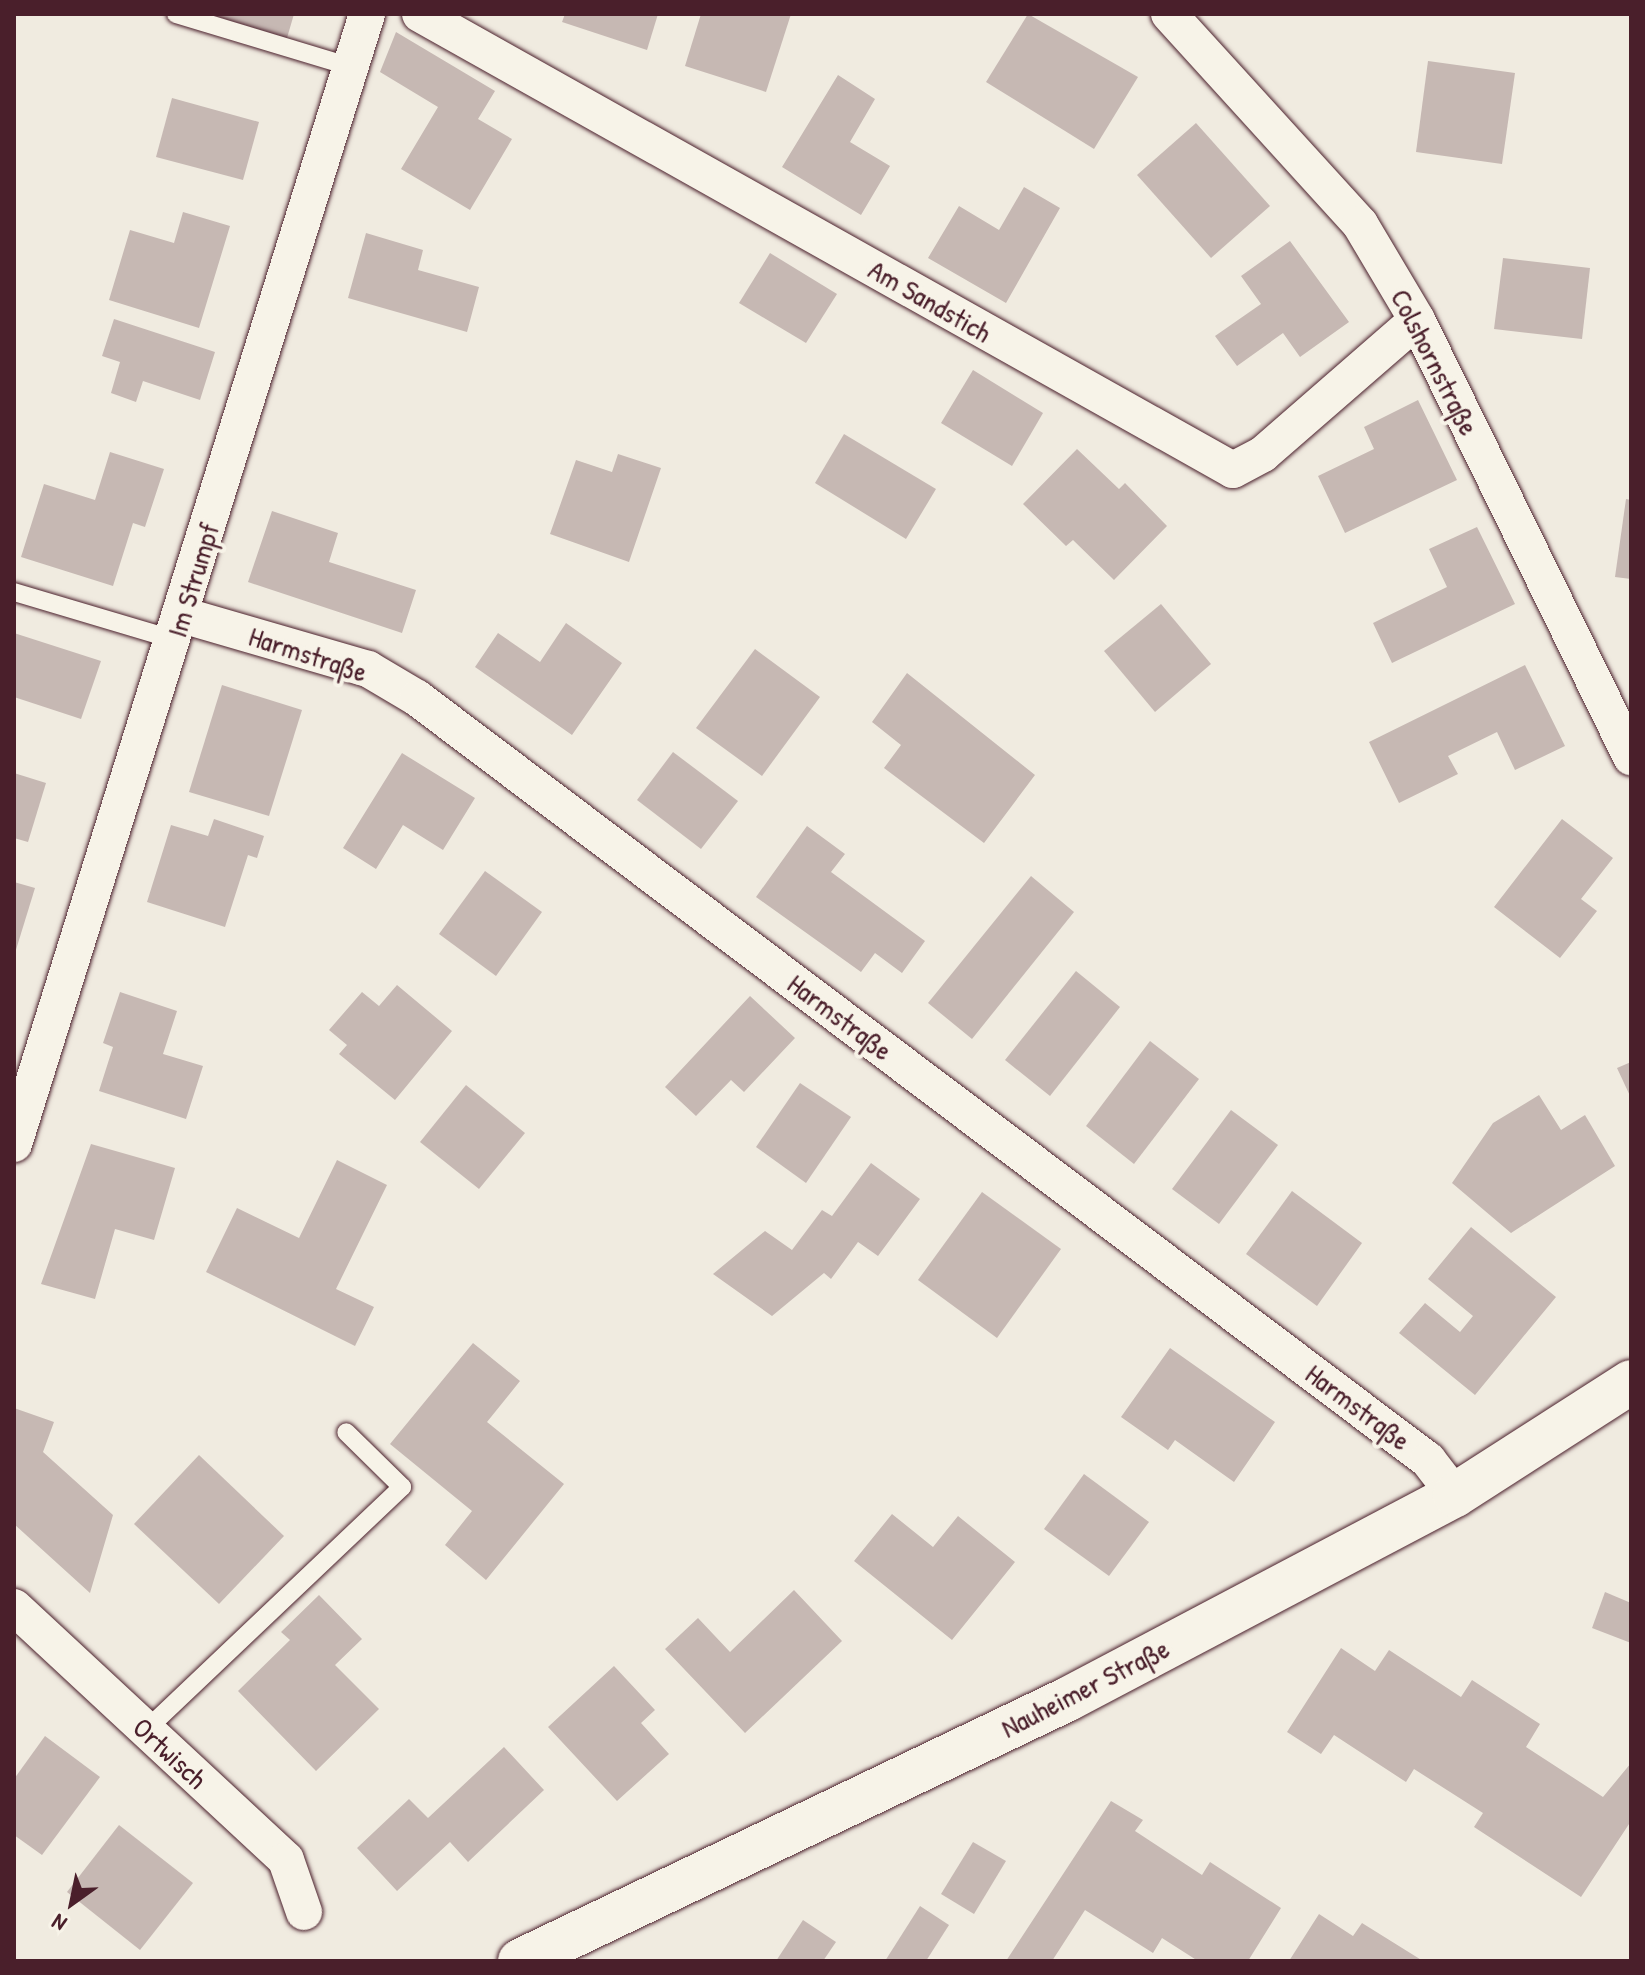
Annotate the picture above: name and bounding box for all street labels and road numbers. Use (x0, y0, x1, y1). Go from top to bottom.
street label: Am Sandstich (863, 252, 997, 350)
street label: Colshornstraße (1384, 283, 1486, 441)
street label: Im Strumpf (160, 519, 226, 641)
street label: Harmstraße (245, 619, 371, 689)
street label: Harmstraße (781, 967, 899, 1067)
street label: Harmstraße (1299, 1357, 1417, 1457)
street label: Nauheimer Straße (995, 1631, 1175, 1745)
street label: Ortwisch (126, 1710, 214, 1796)

